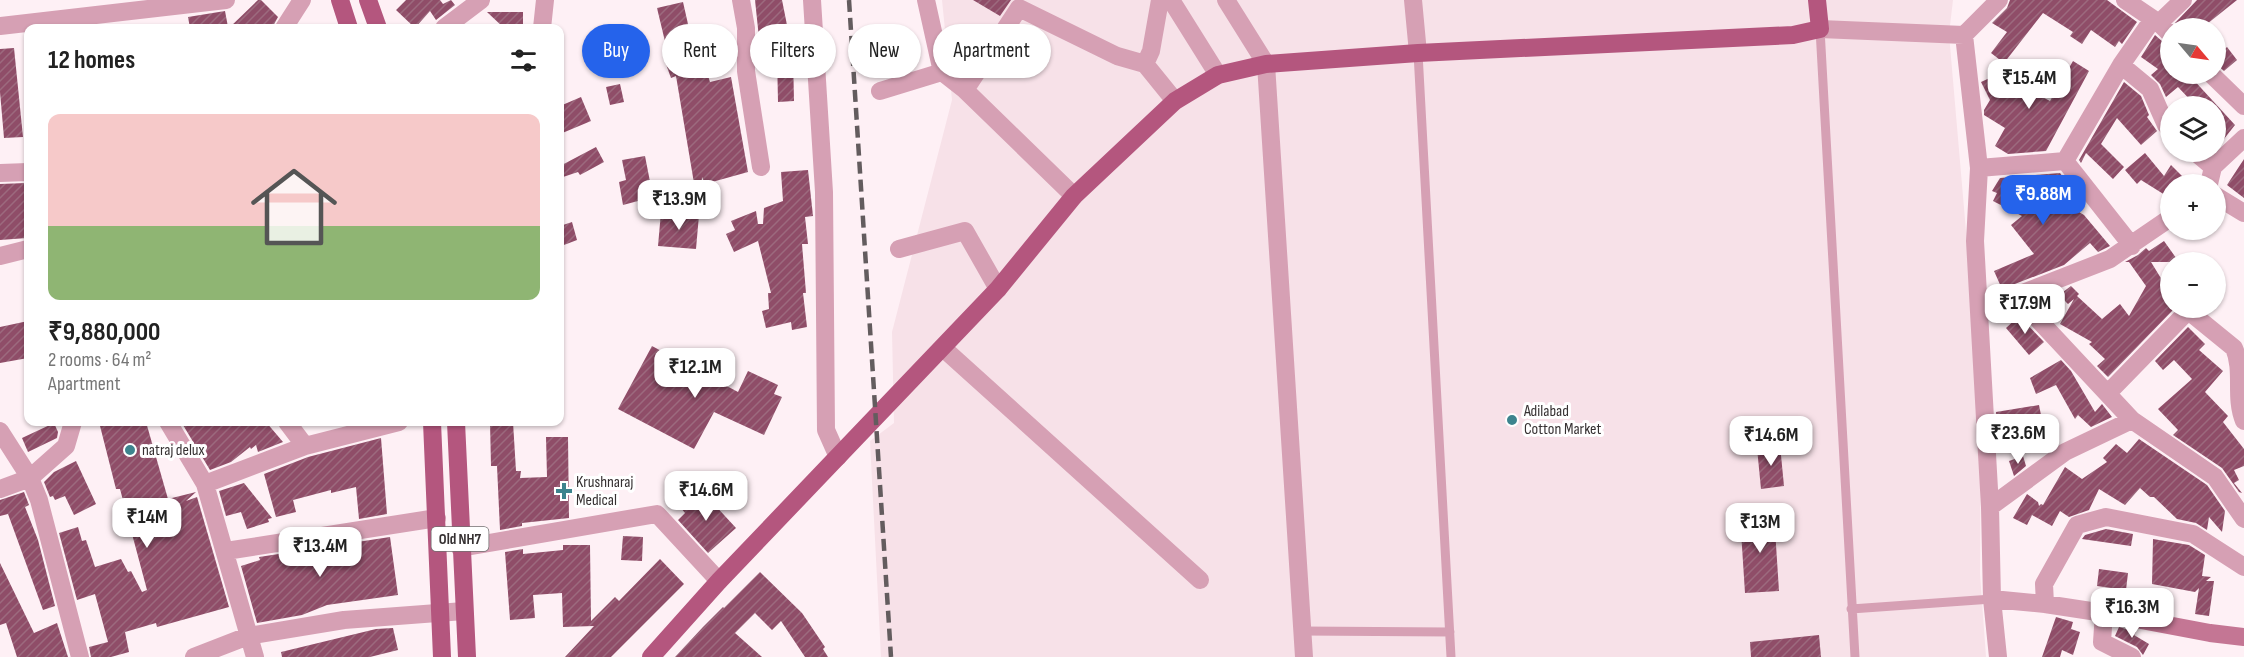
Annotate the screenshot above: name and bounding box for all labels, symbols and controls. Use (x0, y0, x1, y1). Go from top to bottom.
north arrow (2160, 18, 2226, 84)
map controls (2160, 18, 2226, 318)
chip: Buy (582, 24, 650, 78)
chip: Rent (662, 24, 738, 78)
chip: Filters (750, 24, 836, 78)
chip: New (848, 24, 921, 78)
chip: Apartment (933, 24, 1051, 78)
icon: filters (507, 44, 540, 77)
text: 12 homes (48, 45, 135, 76)
pin: ₹15.4M (1980, 59, 2078, 110)
text: ₹15.4M (2002, 66, 2056, 90)
button: layers (2160, 96, 2226, 162)
icon: home (240, 153, 348, 261)
button: + (2160, 174, 2226, 240)
pin: ₹9.88M (1994, 175, 2092, 226)
pin: ₹13.9M (630, 180, 728, 231)
text: ₹9.88M (2015, 182, 2071, 206)
text: ₹13.9M (652, 187, 706, 211)
button: − (2160, 252, 2226, 318)
pin: ₹17.9M (1976, 284, 2074, 335)
text: ₹17.9M (1999, 291, 2051, 315)
text: ₹9,880,000 (48, 317, 160, 348)
text: 2 rooms · 64 m² (48, 348, 152, 372)
pin: ₹12.1M (646, 348, 744, 399)
text: ₹12.1M (668, 355, 722, 379)
text: Apartment (48, 372, 121, 396)
place label: Adilabad Cotton Market (1523, 402, 1601, 439)
marker: Adilabad Cotton Market (1505, 413, 1519, 427)
pin: ₹23.6M (1969, 414, 2067, 465)
pin: ₹14.6M (1722, 416, 1820, 467)
text: ₹23.6M (1990, 421, 2046, 445)
text: ₹14.6M (1744, 423, 1798, 447)
place label: natraj delux (142, 441, 205, 460)
marker: natraj delux (123, 443, 137, 457)
pin: ₹14.6M (657, 471, 755, 522)
place label: Krushnaraj Medical (576, 473, 634, 510)
text: ₹14.6M (679, 478, 733, 502)
marker: Krushnaraj Medical (557, 484, 571, 498)
pin: ₹14M (111, 498, 183, 549)
pin: ₹13M (1724, 503, 1796, 554)
text: ₹14M (126, 505, 168, 529)
text: ₹13M (1740, 510, 1780, 534)
pin: ₹13.4M (271, 527, 369, 578)
road number: Old NH7 (432, 527, 488, 551)
text: ₹13.4M (293, 534, 347, 558)
pin: ₹16.3M (2083, 588, 2181, 639)
text: ₹16.3M (2105, 595, 2159, 619)

